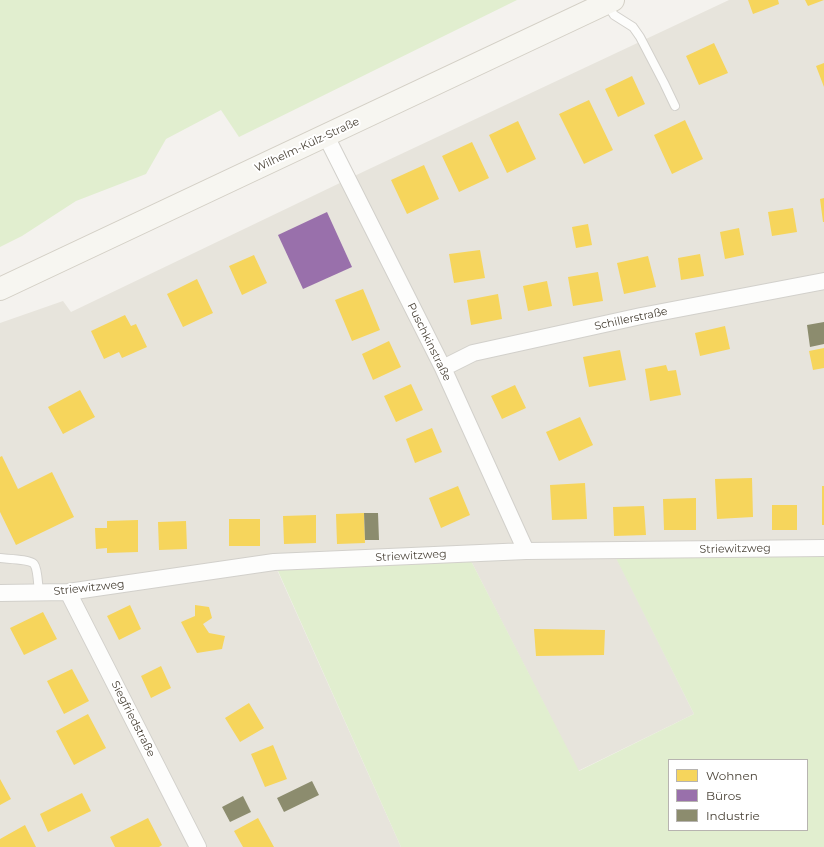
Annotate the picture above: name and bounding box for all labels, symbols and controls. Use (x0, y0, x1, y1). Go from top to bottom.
street label: Wilhelm-Külz-Straße (253, 115, 361, 175)
street label: Puschkinstraße (404, 301, 454, 383)
street label: Schillerstraße (593, 305, 669, 333)
street label: Striewitzweg (699, 542, 771, 556)
street label: Striewitzweg (375, 548, 447, 564)
street label: Striewitzweg (53, 578, 125, 598)
street label: Siegfriedstraße (108, 679, 158, 759)
legend (668, 759, 808, 831)
text: Wohnen (706, 768, 758, 783)
text: Büros (706, 788, 741, 803)
text: Industrie (706, 808, 760, 823)

